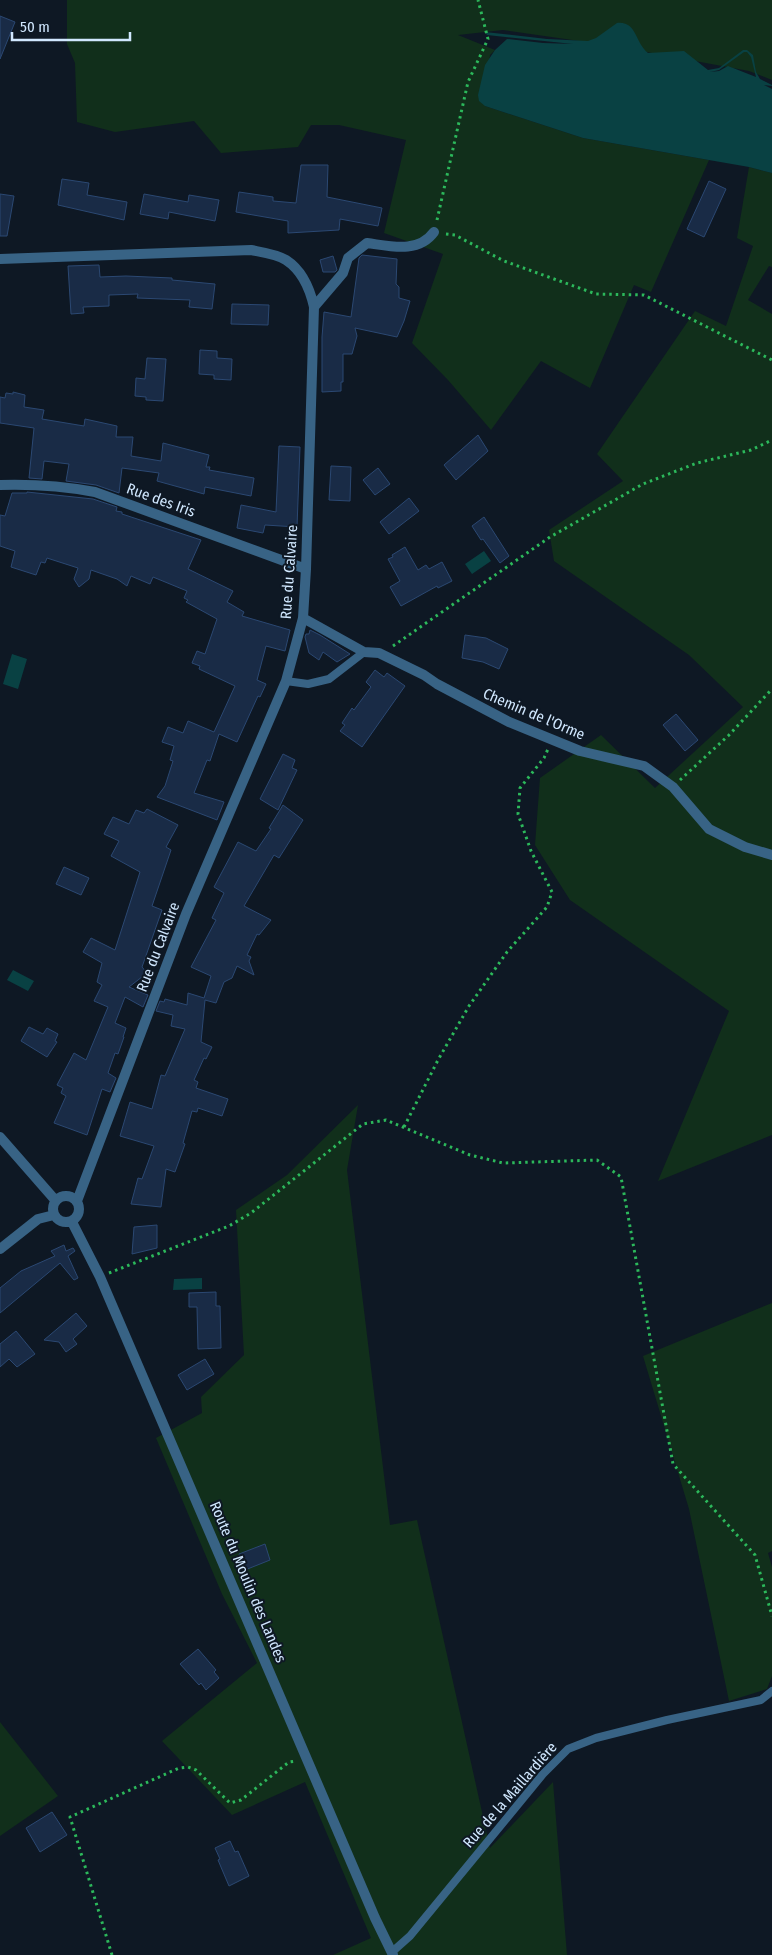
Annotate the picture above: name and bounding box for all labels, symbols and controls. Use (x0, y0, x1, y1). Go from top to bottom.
scale bar (12, 10, 130, 42)
text: 50 m (20, 18, 50, 36)
street label: Rue des Iris (124, 479, 198, 521)
street label: Rue du Calvaire (277, 524, 301, 620)
street label: Chemin de l'Orme (480, 684, 588, 744)
street label: Rue du Calvaire (133, 900, 183, 994)
street label: Route du Moulin des Landes (206, 1499, 290, 1665)
street label: Rue de la Maillardière (459, 1739, 561, 1851)

